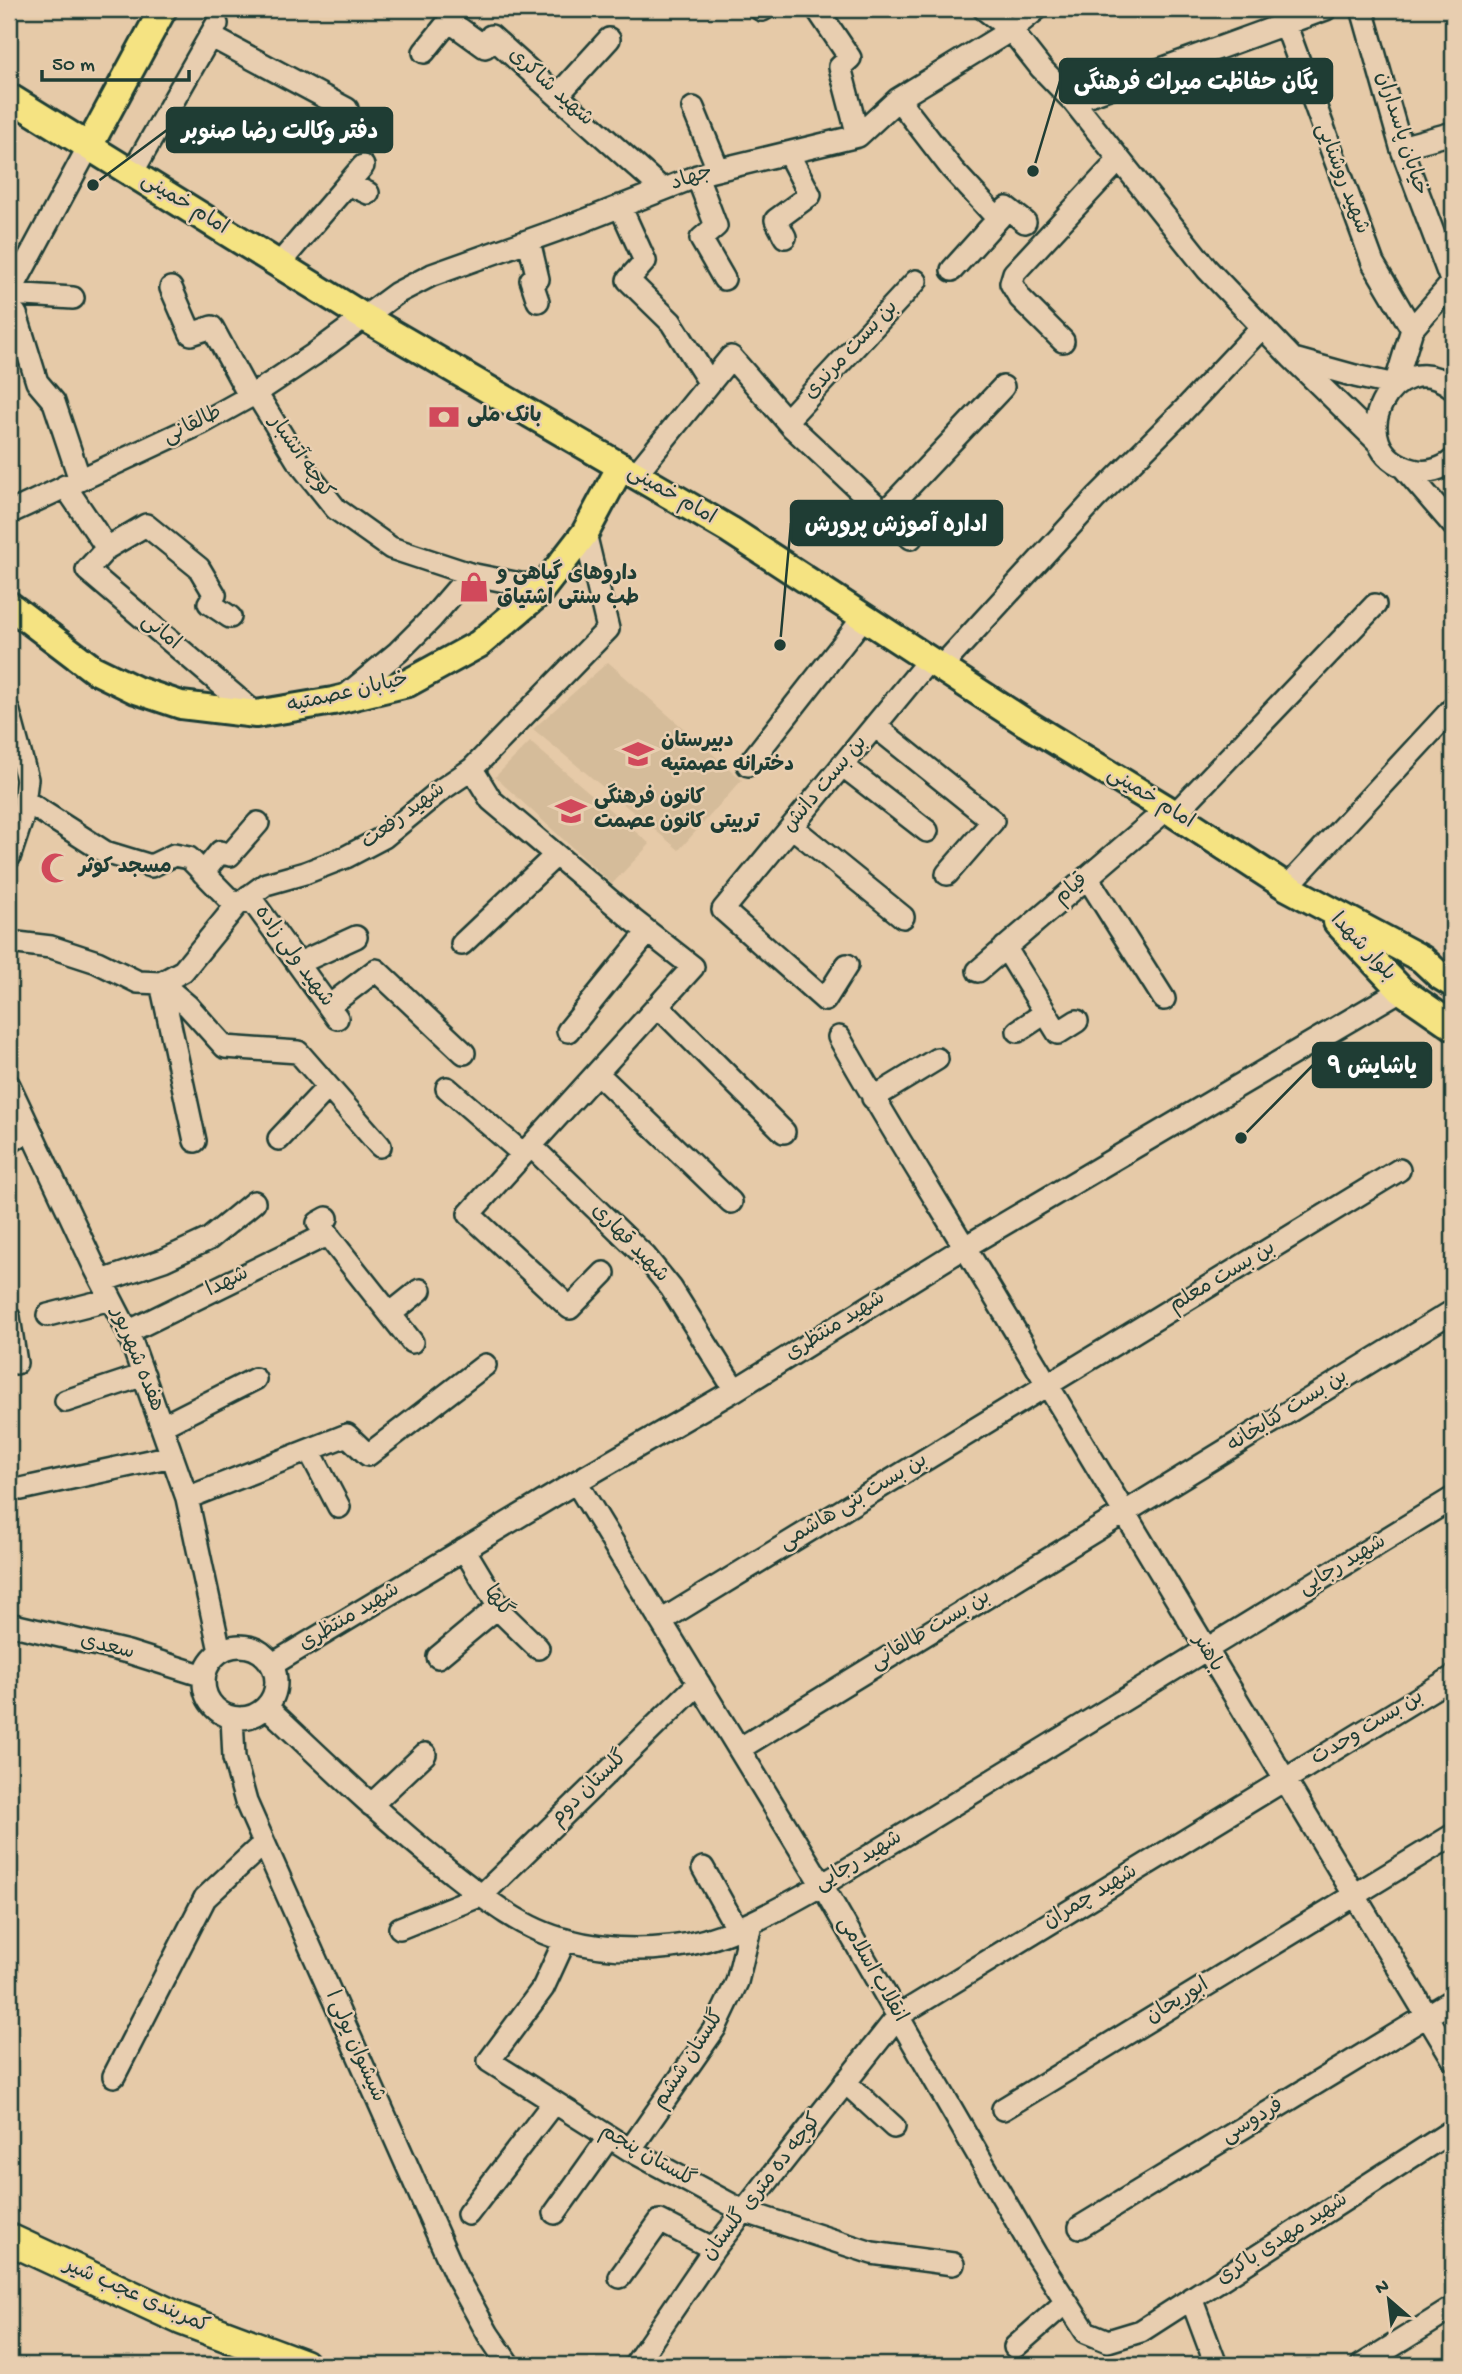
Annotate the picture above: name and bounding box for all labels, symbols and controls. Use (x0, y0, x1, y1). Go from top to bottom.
scale bar (42, 38, 189, 82)
street label: شهید شاکری (502, 43, 598, 133)
text: 50 m (52, 54, 95, 79)
callout: یگان حفاظت میراث فرهنگی (1060, 59, 1332, 103)
text: یگان حفاظت میراث فرهنگی (1074, 67, 1319, 98)
street label: خیابان پاسداران (1368, 69, 1432, 199)
callout: دفتر وکالت رضا صنوبر (167, 108, 392, 152)
text: دفتر وکالت رضا صنوبر (180, 118, 378, 147)
street label: شهید روشنایی (1308, 120, 1374, 238)
street label: جهاد (668, 160, 716, 198)
street label: امام خمینی (136, 168, 232, 242)
street label: بن بست مرندی (800, 296, 904, 406)
bank icon: بانک ملی (427, 400, 461, 434)
street label: طالقانی (159, 401, 227, 451)
place label: بانک ملی (467, 404, 542, 430)
street label: کوچه آتشبار (261, 409, 340, 505)
street label: امام خمینی (622, 461, 720, 531)
callout: اداره آموزش پرورش (791, 501, 1002, 545)
text: اداره آموزش پرورش (805, 510, 987, 540)
place label: داروهای گیاهی و طب سنتی اشتیاق (495, 559, 639, 612)
shop icon: داروهای گیاهی و طب سنتی اشتیاق (457, 570, 491, 604)
street label: امانی (135, 609, 185, 657)
street label: خیابان عصمتیه (285, 668, 411, 720)
place label: دبیرستان دخترانه عصمتیه (661, 730, 794, 779)
street label: بن بست دانش (778, 731, 874, 839)
school or university icon: دبیرستان دخترانه عصمتیه (621, 737, 655, 771)
street label: امام خمینی (1102, 762, 1198, 836)
street label: شهید رفعت (357, 778, 451, 856)
place label: کانون فرهنگی تربیتی کانون عصمت (594, 783, 760, 836)
school or university icon: کانون فرهنگی تربیتی کانون عصمت (554, 794, 588, 828)
mosque icon: مسجد کوثر (39, 851, 73, 885)
place label: مسجد کوثر (77, 856, 172, 881)
street label: قیام (1050, 869, 1094, 911)
street label: شهید ولی زاده (248, 901, 338, 1013)
street label: بلوار شهدا (1324, 909, 1400, 987)
callout: یاشایش ۹ (1313, 1043, 1431, 1087)
text: یاشایش ۹ (1327, 1055, 1417, 1082)
street label: شهید قهاری (585, 1199, 673, 1289)
street label: بن بست معلم (1165, 1237, 1281, 1319)
street label: شهدا (203, 1262, 253, 1304)
street label: شهید منتظری (781, 1286, 891, 1368)
street label: هفده شهریور (103, 1302, 168, 1416)
street label: بن بست کتابخانه (1223, 1365, 1353, 1459)
street label: بن بست بنی هاشمی (775, 1449, 933, 1557)
street label: شهید رجایی (1295, 1530, 1391, 1602)
street label: شهید منتظری (295, 1578, 405, 1658)
street label: گلها (477, 1579, 519, 1623)
street label: بن بست طالقانی (866, 1585, 996, 1677)
street label: سعدی (77, 1629, 137, 1667)
street label: باهنر (1185, 1629, 1228, 1677)
street label: بن بست وحدت (1307, 1686, 1429, 1772)
street label: گلستان دوم (544, 1744, 634, 1832)
street label: شهید رجایی (811, 1826, 907, 1898)
street label: شهید چمران (1040, 1860, 1142, 1936)
street label: انقلاب اسلامی (831, 1913, 911, 2027)
street label: ابوریحان (1142, 1974, 1214, 2030)
street label: شیشوان یولی ا (318, 1988, 390, 2106)
street label: گلستان ششم (646, 2004, 731, 2114)
street label: فردوسی (1217, 2094, 1289, 2150)
street label: کوچه ده متری گلستان (695, 2107, 828, 2267)
street label: گلستان پنجم (595, 2117, 701, 2194)
street label: شهید مهدی باکری (1213, 2188, 1353, 2292)
street label: کمربندی عجب شیر (58, 2253, 213, 2340)
north arrow (1354, 2266, 1424, 2336)
text: N (1372, 2275, 1394, 2301)

